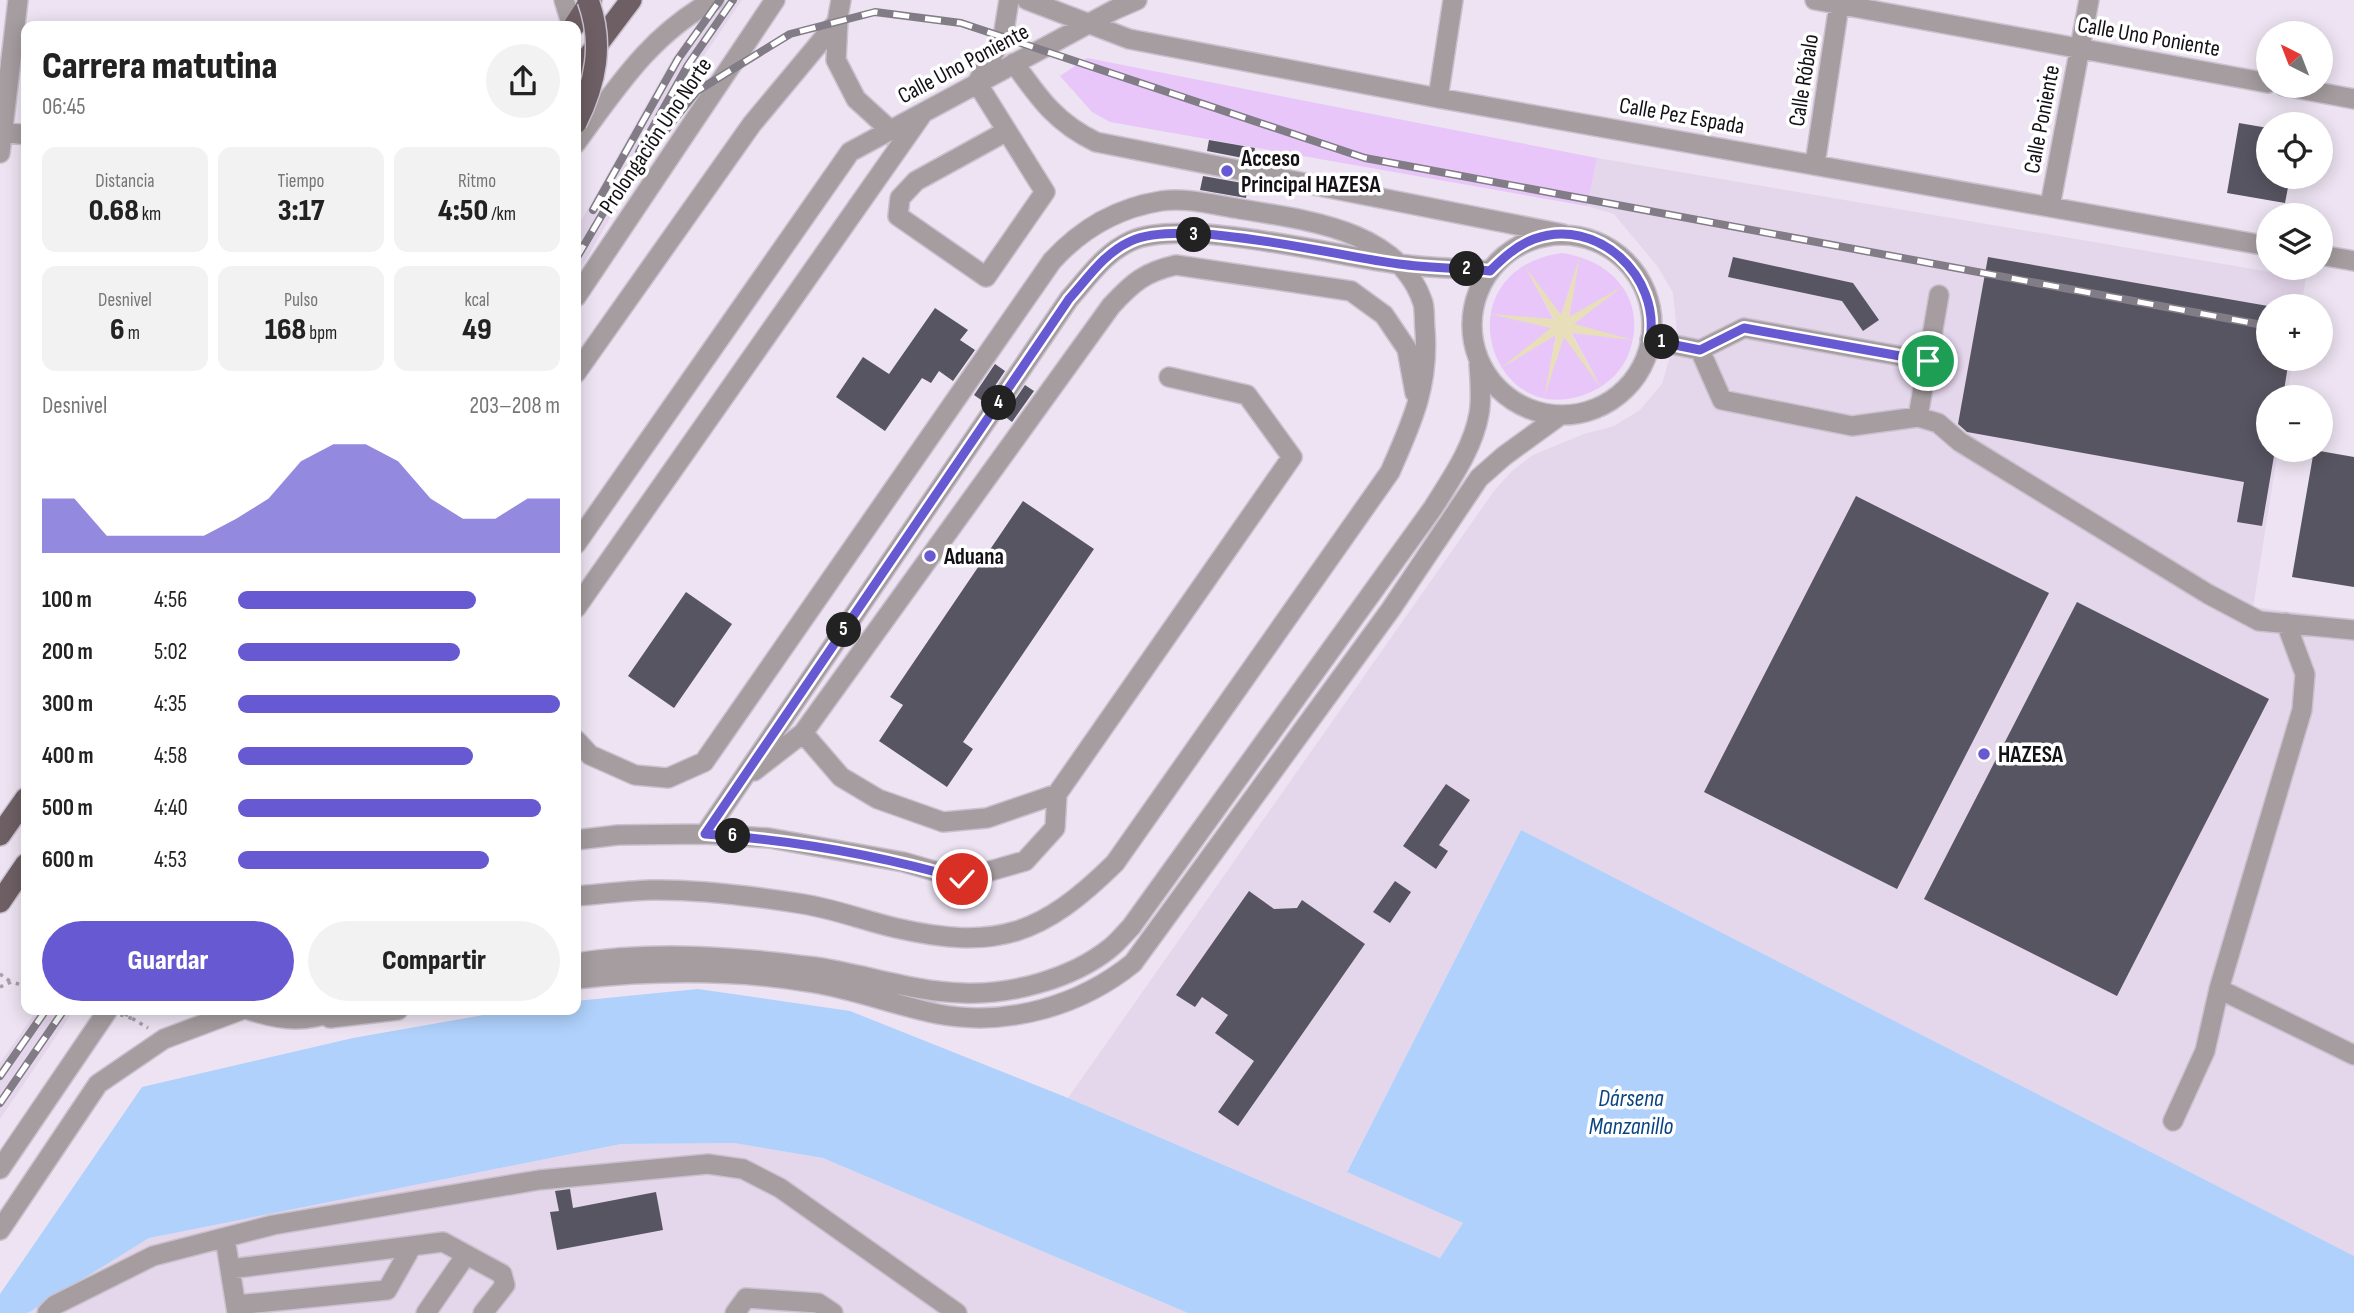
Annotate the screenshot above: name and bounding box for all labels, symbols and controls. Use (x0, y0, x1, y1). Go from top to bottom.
street label: Calle Uno Poniente (2075, 11, 2222, 63)
street label: Calle Uno Poniente (893, 18, 1034, 110)
north arrow (2256, 21, 2333, 98)
map controls (2256, 21, 2333, 462)
street label: Calle Róbalo (1783, 32, 1825, 128)
text: Carrera matutina (42, 44, 277, 89)
button: share (486, 44, 560, 118)
street label: Prolongación Uno Norte (593, 52, 718, 219)
street label: Calle Poniente (2018, 63, 2066, 176)
street label: Calle Pez Espada (1617, 91, 1747, 141)
text: 06:45 (42, 93, 86, 121)
button: locate (2256, 112, 2333, 189)
place label: Acceso Principal HAZESA (1240, 145, 1381, 199)
marker: Acceso Principal HAZESA (1219, 163, 1235, 179)
text: Distancia (95, 170, 155, 193)
text: Tiempo (278, 170, 324, 193)
text: Ritmo (458, 170, 496, 193)
text: 0.68 (89, 193, 139, 229)
text: 3:17 (278, 193, 324, 229)
text: 4:50 (438, 193, 488, 229)
text: km (139, 203, 161, 226)
text: /km (488, 203, 516, 226)
button: layers (2256, 203, 2333, 280)
pin: 3 (1176, 218, 1212, 252)
text: 3 (1189, 223, 1198, 246)
pin: 2 (1450, 252, 1484, 286)
text: 2 (1462, 257, 1471, 280)
text: Desnivel (98, 289, 152, 312)
text: Pulso (284, 289, 318, 312)
text: kcal (464, 289, 490, 312)
button: + (2256, 294, 2333, 371)
text: 6 (110, 312, 125, 348)
text: 168 (265, 312, 306, 348)
text: 49 (462, 312, 492, 348)
text: m (125, 322, 140, 345)
text: bpm (306, 322, 337, 345)
pin: 1 (1644, 324, 1680, 360)
text: 1 (1658, 330, 1665, 353)
pin (1898, 331, 1958, 391)
icon: arrive (1909, 342, 1947, 380)
button: − (2256, 385, 2333, 462)
pin: 4 (982, 386, 1016, 420)
text: 4 (994, 391, 1003, 414)
text: Desnivel (42, 392, 107, 420)
text: 203–208 m (470, 392, 560, 420)
place label: Aduana (943, 543, 1004, 571)
marker: Aduana (922, 548, 938, 564)
text: 100 m (42, 586, 92, 614)
text: 4:56 (154, 586, 187, 614)
pin: 5 (826, 612, 862, 648)
text: 5 (839, 618, 848, 641)
text: 200 m (42, 638, 93, 666)
text: 5:02 (154, 638, 187, 666)
text: 300 m (42, 690, 93, 718)
text: 4:35 (154, 690, 187, 718)
place label: HAZESA (1998, 741, 2064, 769)
text: 400 m (42, 742, 93, 770)
text: 4:58 (154, 742, 187, 770)
marker: HAZESA (1976, 746, 1992, 762)
text: 500 m (42, 794, 93, 822)
text: 4:40 (154, 794, 188, 822)
pin: 6 (716, 818, 750, 854)
text: 6 (728, 824, 737, 847)
text: 600 m (42, 846, 94, 874)
text: 4:53 (154, 846, 187, 874)
pin (932, 849, 992, 909)
icon: check (943, 860, 981, 898)
button: Guardar (42, 921, 294, 1001)
button: Compartir (308, 921, 560, 1001)
water label: Dársena Manzanillo (1589, 1084, 1674, 1141)

